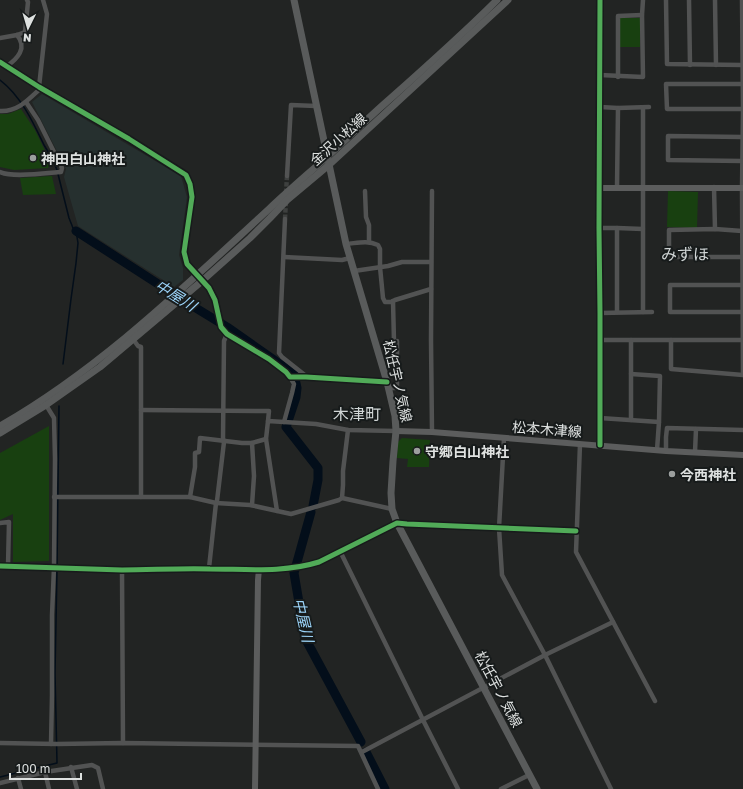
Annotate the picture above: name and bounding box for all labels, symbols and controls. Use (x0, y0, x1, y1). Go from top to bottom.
north arrow (8, 8, 48, 48)
text: N (22, 32, 32, 45)
street label: 金沢小松線 (306, 109, 370, 169)
place label: 神田白山神社 (41, 150, 125, 167)
marker: 神田白山神社 (28, 153, 38, 163)
district label: みずほ (661, 244, 709, 264)
water label: 中屋川 (152, 275, 202, 316)
street label: 松任宇ノ気線 (380, 338, 416, 424)
district label: 木津町 (333, 404, 381, 424)
street label: 松本木津線 (511, 418, 583, 440)
place label: 守郷白山神社 (425, 443, 509, 460)
marker: 守郷白山神社 (412, 446, 422, 456)
place label: 今西神社 (680, 466, 736, 483)
marker: 今西神社 (667, 469, 677, 479)
water label: 中屋川 (290, 596, 318, 646)
street label: 松任宇ノ気線 (472, 648, 526, 730)
scale bar (10, 755, 81, 781)
text: 100 m (16, 761, 50, 776)

